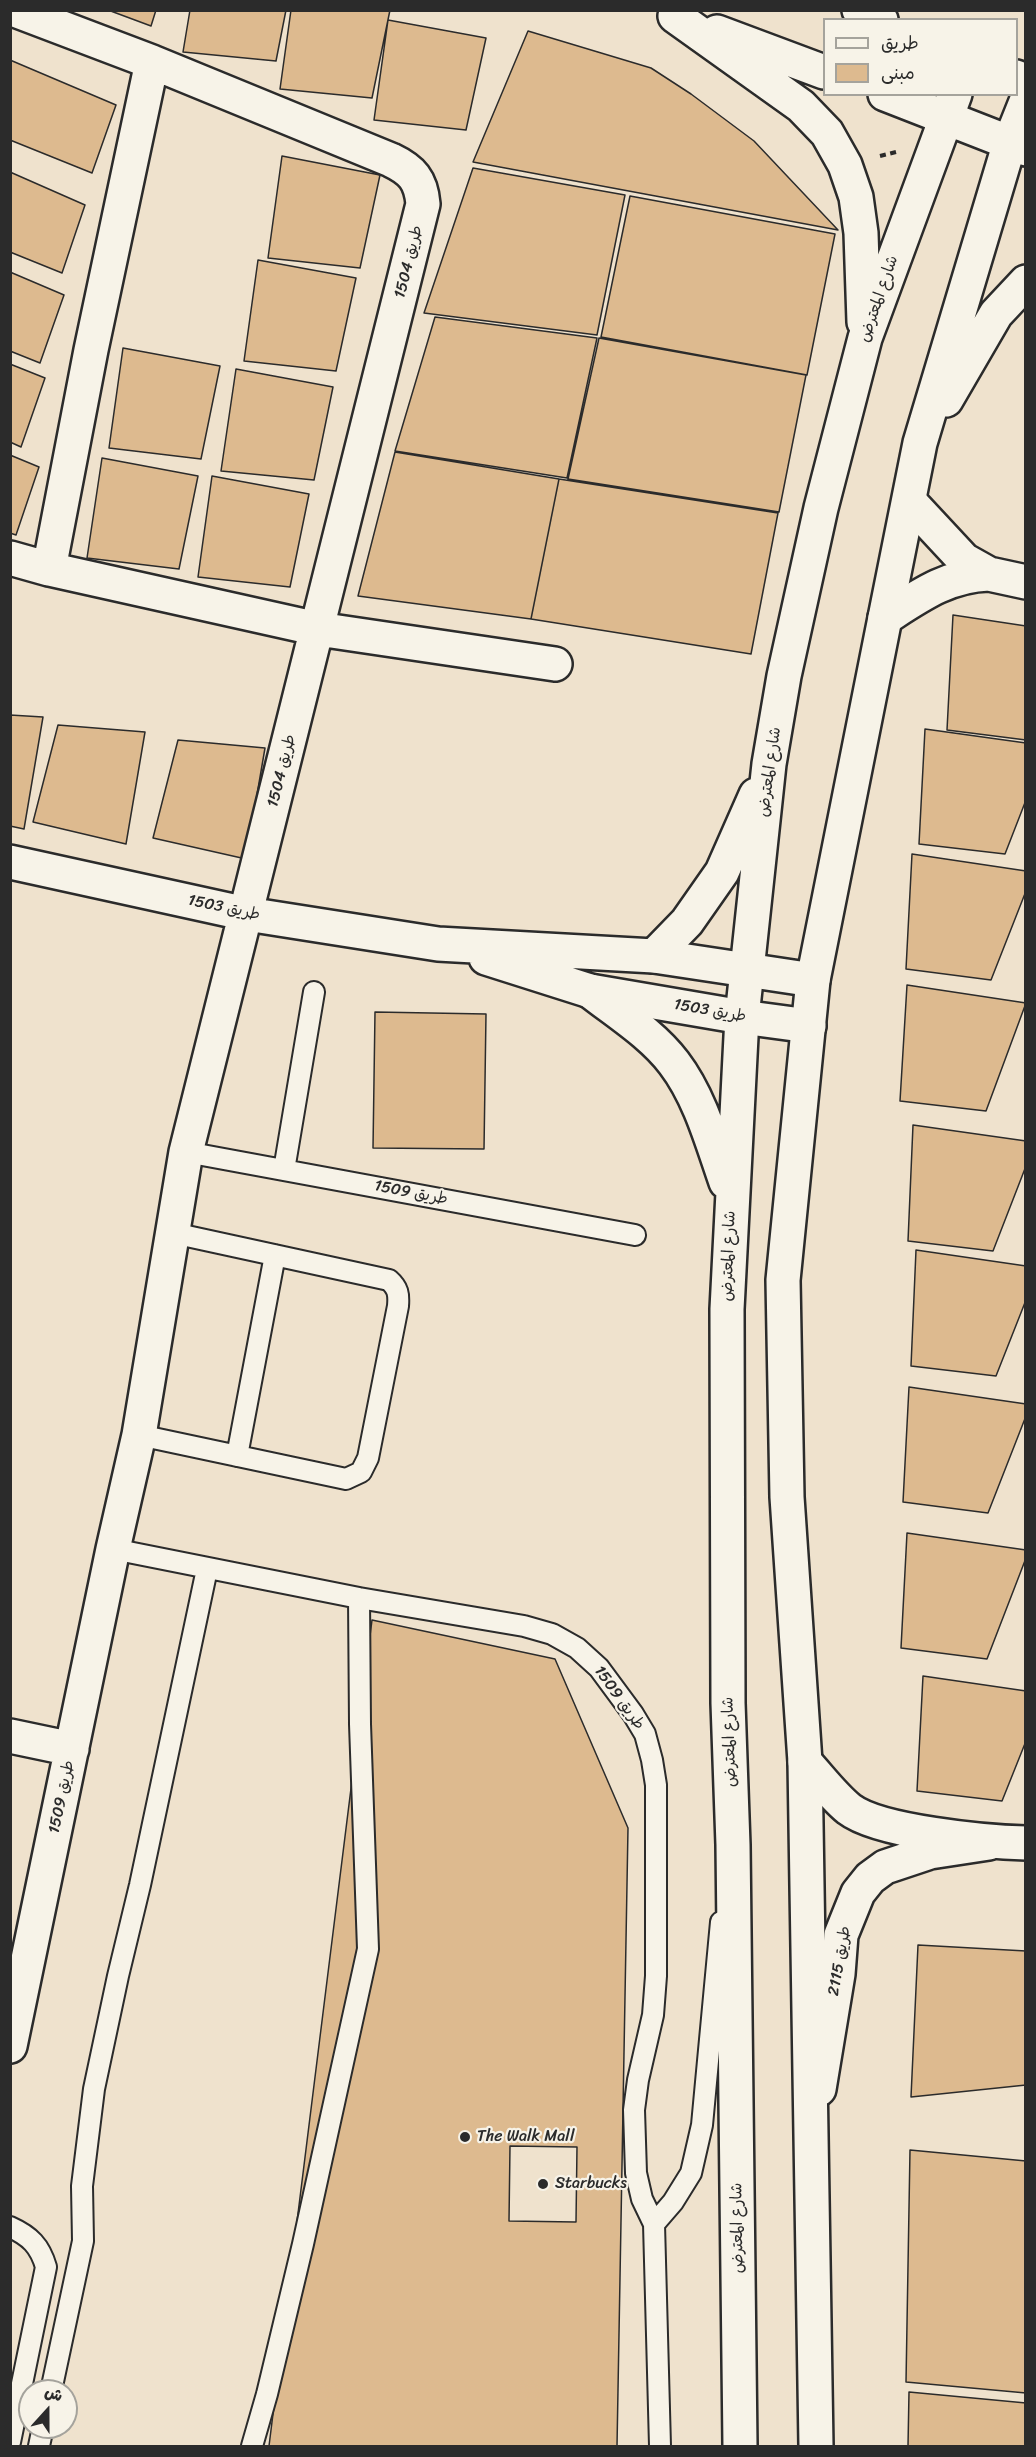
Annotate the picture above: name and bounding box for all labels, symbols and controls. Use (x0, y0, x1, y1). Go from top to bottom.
legend (823, 18, 1018, 96)
text: طريق (881, 27, 919, 59)
text: مبنى (881, 57, 915, 89)
street label: طريق 1504 (391, 224, 427, 300)
street label: شارع المعترض (855, 253, 903, 345)
street label: شارع المعترض (754, 726, 786, 818)
street label: طريق 1504 (264, 733, 300, 809)
street label: طريق 1503 (186, 891, 262, 925)
street label: طريق 1503 (672, 995, 748, 1027)
street label: طريق 1509 (373, 1176, 449, 1210)
street label: شارع المعترض (718, 1210, 740, 1302)
street label: طريق 1509 (589, 1662, 649, 1734)
street label: شارع المعترض (719, 1696, 741, 1788)
street label: طريق 1509 (45, 1759, 79, 1835)
street label: طريق 2115 (824, 1925, 856, 1997)
place label: The Walk Mall (477, 2127, 574, 2147)
marker: The Walk Mall (458, 2130, 472, 2144)
place label: Starbucks (555, 2174, 627, 2194)
marker: Starbucks (536, 2177, 550, 2191)
street label: شارع المعترض (728, 2183, 748, 2273)
text: ش (40, 2377, 67, 2410)
north arrow (18, 2379, 78, 2439)

